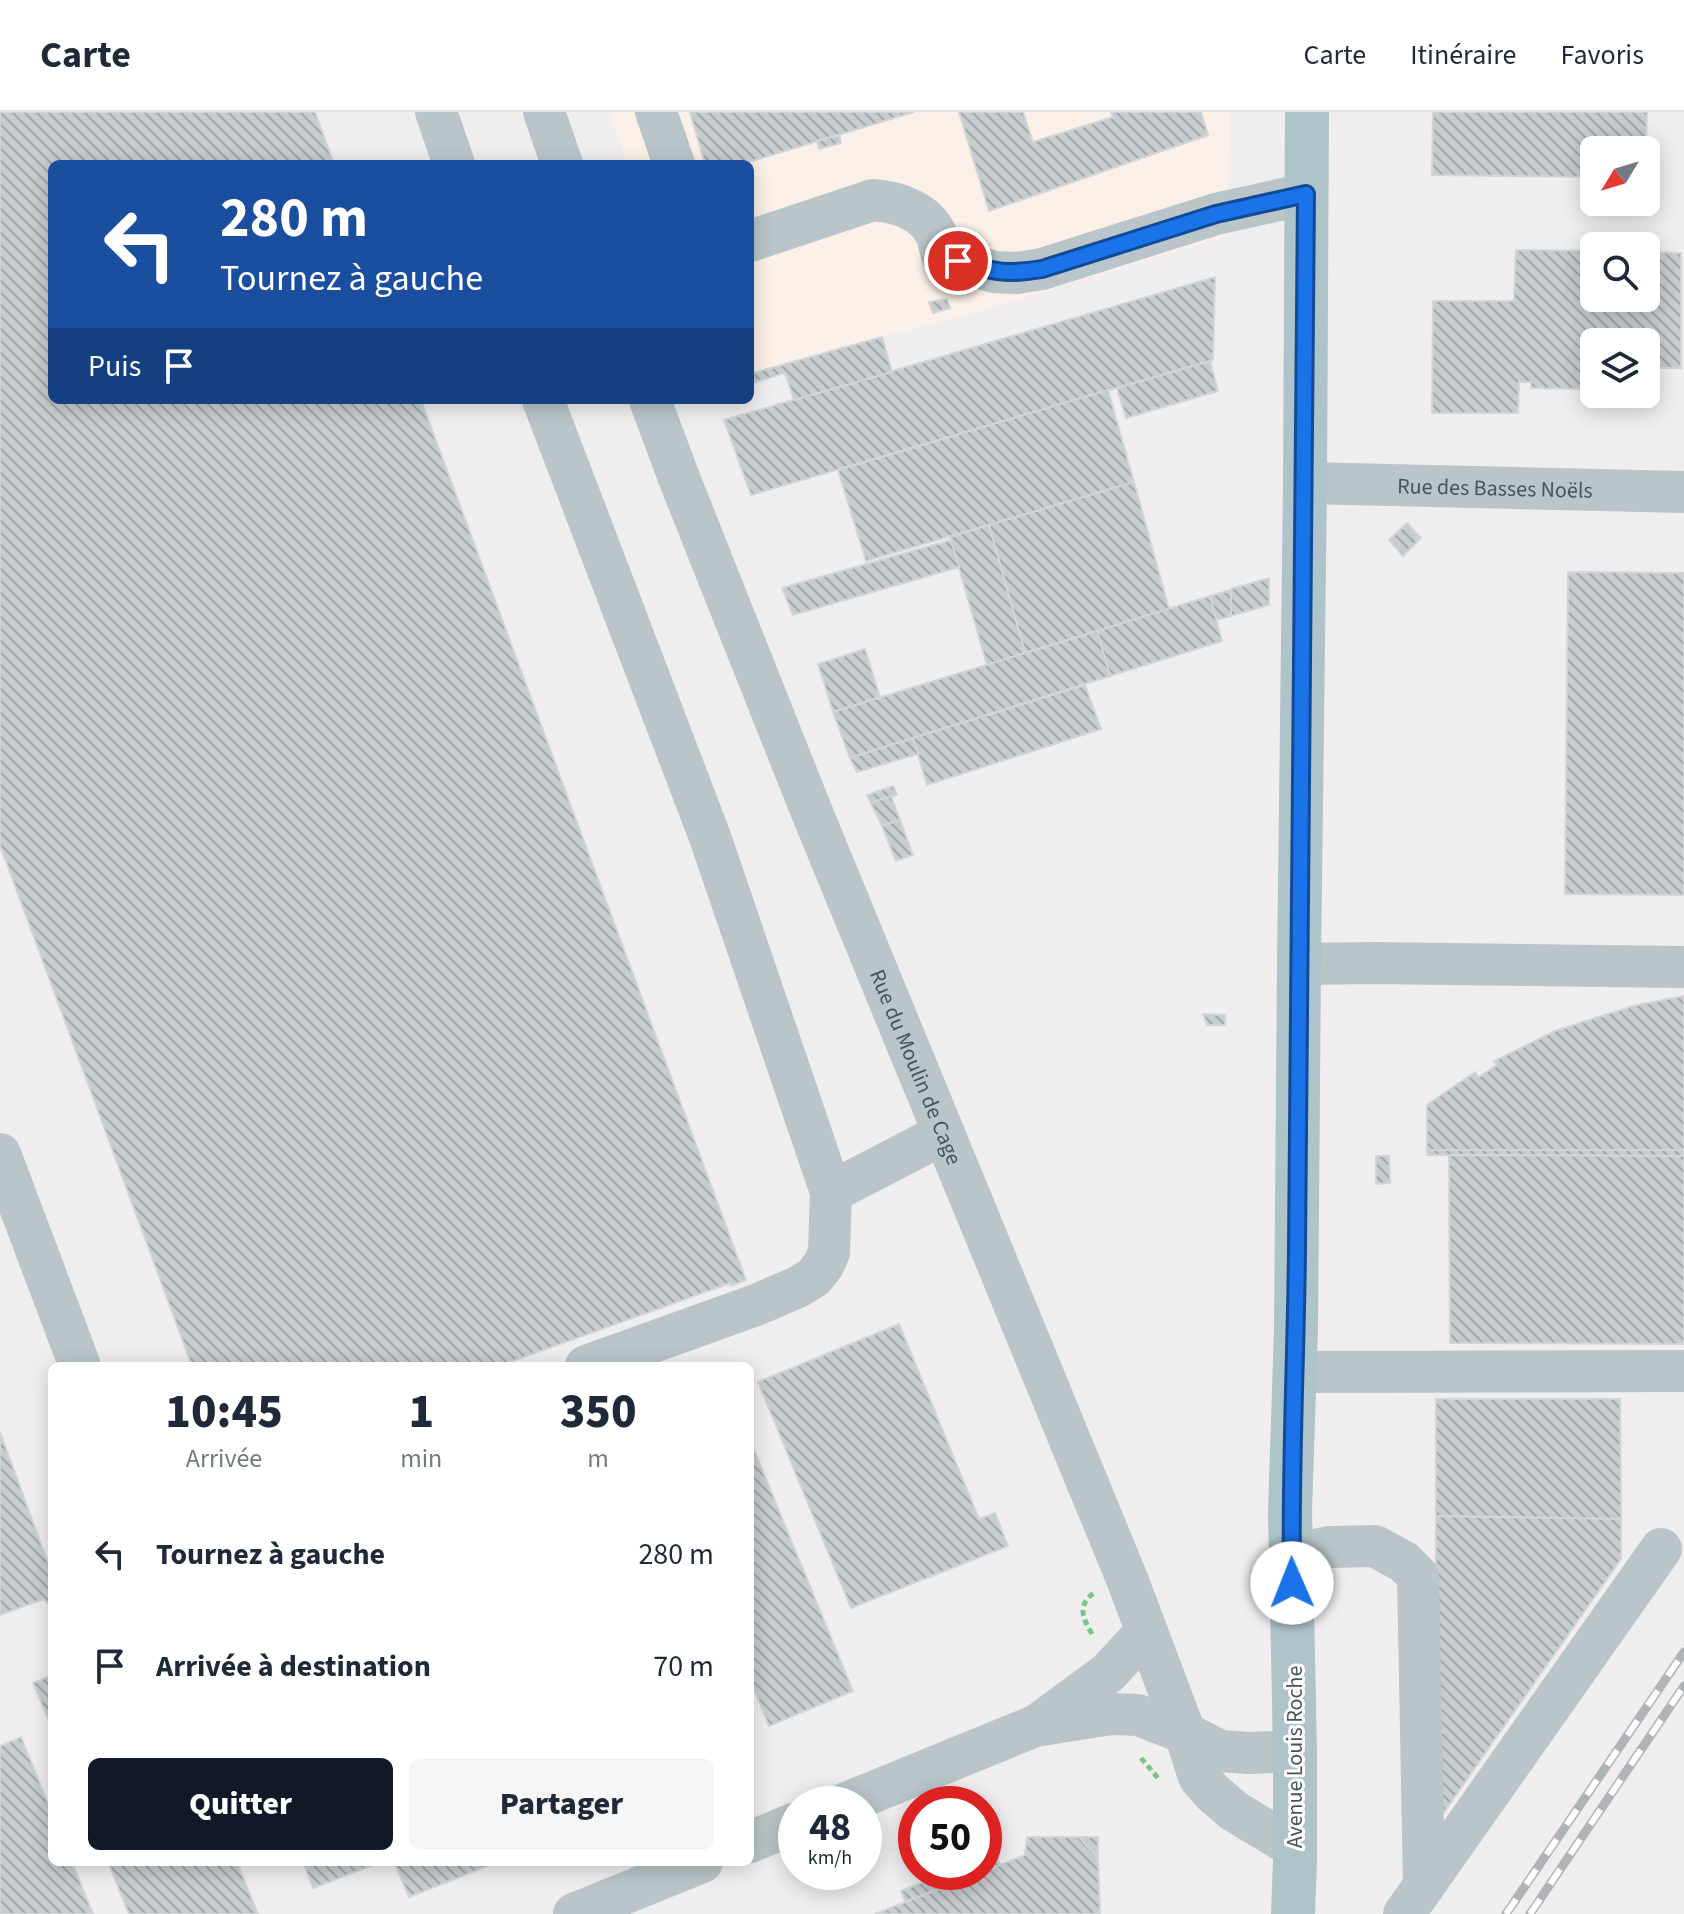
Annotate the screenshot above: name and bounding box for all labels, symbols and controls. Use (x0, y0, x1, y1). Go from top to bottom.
text: Carte (40, 28, 131, 82)
text: Carte (1303, 35, 1366, 75)
text: Itinéraire (1410, 35, 1517, 75)
text: Favoris (1561, 35, 1644, 75)
north arrow (1580, 136, 1660, 216)
map controls (1580, 136, 1660, 408)
text: 280 m (220, 179, 368, 258)
icon: left (88, 192, 192, 296)
pin (924, 227, 992, 295)
button: search (1580, 232, 1660, 312)
icon: arrive (936, 239, 980, 283)
text: Tournez à gauche (220, 253, 483, 304)
button: layers (1580, 328, 1660, 408)
icon: arrive (157, 344, 201, 388)
text: Puis (88, 345, 141, 388)
street label: Rue des Basses Noëls (1397, 470, 1593, 507)
street label: Rue du Moulin de Cage (861, 964, 970, 1170)
text: 10:45 (165, 1378, 283, 1446)
text: 1 (408, 1378, 434, 1446)
text: 350 (560, 1378, 637, 1446)
text: Arrivée (186, 1440, 262, 1477)
text: min (400, 1440, 442, 1477)
text: m (587, 1440, 609, 1477)
icon: left (88, 1532, 132, 1576)
text: Tournez à gauche (156, 1533, 385, 1576)
text: 280 m (638, 1533, 714, 1576)
position arrow (1250, 1541, 1334, 1625)
icon: arrive (88, 1644, 132, 1688)
text: Arrivée à destination (156, 1645, 431, 1688)
text: 70 m (653, 1645, 714, 1688)
street label: Avenue Louis Roche (1279, 1666, 1311, 1848)
button: Quitter (88, 1758, 393, 1850)
button: Partager (409, 1758, 714, 1850)
speed limit sign: 50 (898, 1786, 1002, 1890)
text: 48 (809, 1799, 851, 1856)
text: km/h (808, 1844, 852, 1872)

